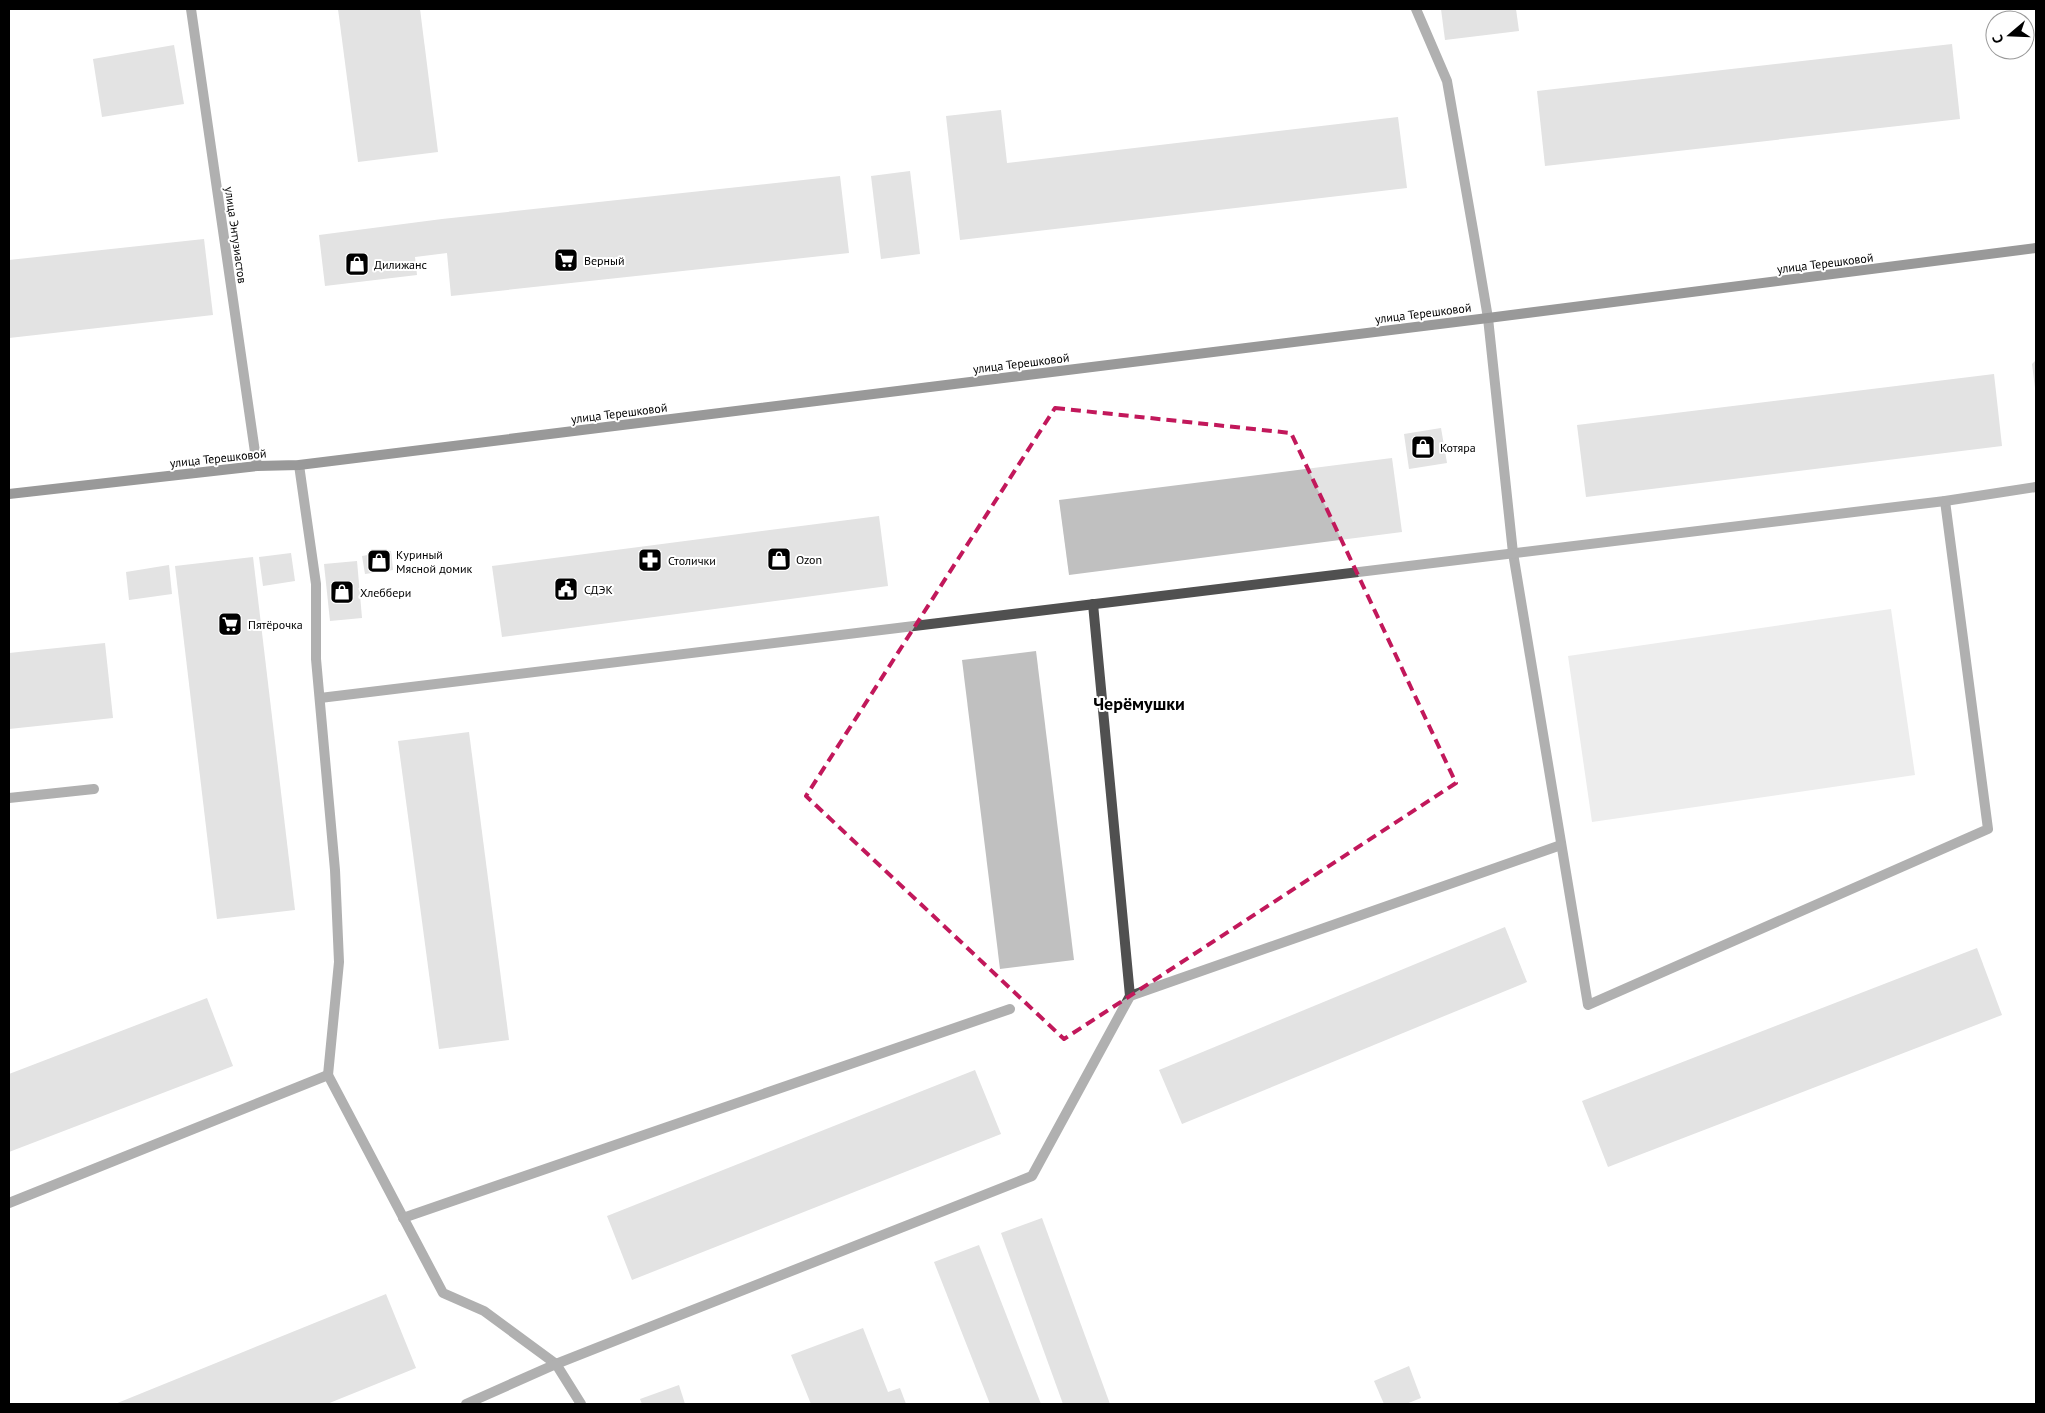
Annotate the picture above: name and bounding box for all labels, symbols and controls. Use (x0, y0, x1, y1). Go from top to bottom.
north arrow (1985, 10, 2035, 60)
text: С (1988, 32, 2007, 46)
street label: улица Энтузиастов (222, 186, 250, 284)
supermarket icon: Верный (553, 247, 579, 273)
street label: улица Терешковой (1776, 250, 1874, 276)
shop icon: Дилижанс (344, 251, 370, 277)
place label: Верный (584, 253, 625, 268)
place label: Дилижанс (374, 257, 428, 272)
street label: улица Терешковой (1374, 300, 1472, 326)
street label: улица Терешковой (972, 350, 1070, 376)
street label: улица Терешковой (570, 400, 668, 426)
shop icon: Котяра (1410, 434, 1436, 460)
place label: Котяра (1440, 440, 1476, 455)
street label: улица Терешковой (169, 445, 267, 471)
shop icon: Ozon (766, 546, 792, 572)
place label: Куриный Мясной домик (396, 547, 472, 576)
pharmacy icon: Столички (637, 547, 663, 573)
shop icon: Куриный Мясной домик (366, 548, 392, 574)
place label: Ozon (796, 552, 822, 567)
place label: Столички (668, 553, 716, 568)
public building icon: СДЭК (553, 576, 579, 602)
shop icon: Хлеббери (329, 579, 355, 605)
place label: СДЭК (584, 582, 613, 597)
place label: Хлеббери (360, 585, 411, 600)
supermarket icon: Пятёрочка (217, 611, 243, 637)
place label: Пятёрочка (248, 617, 303, 632)
district label: Черёмушки (1093, 692, 1185, 715)

